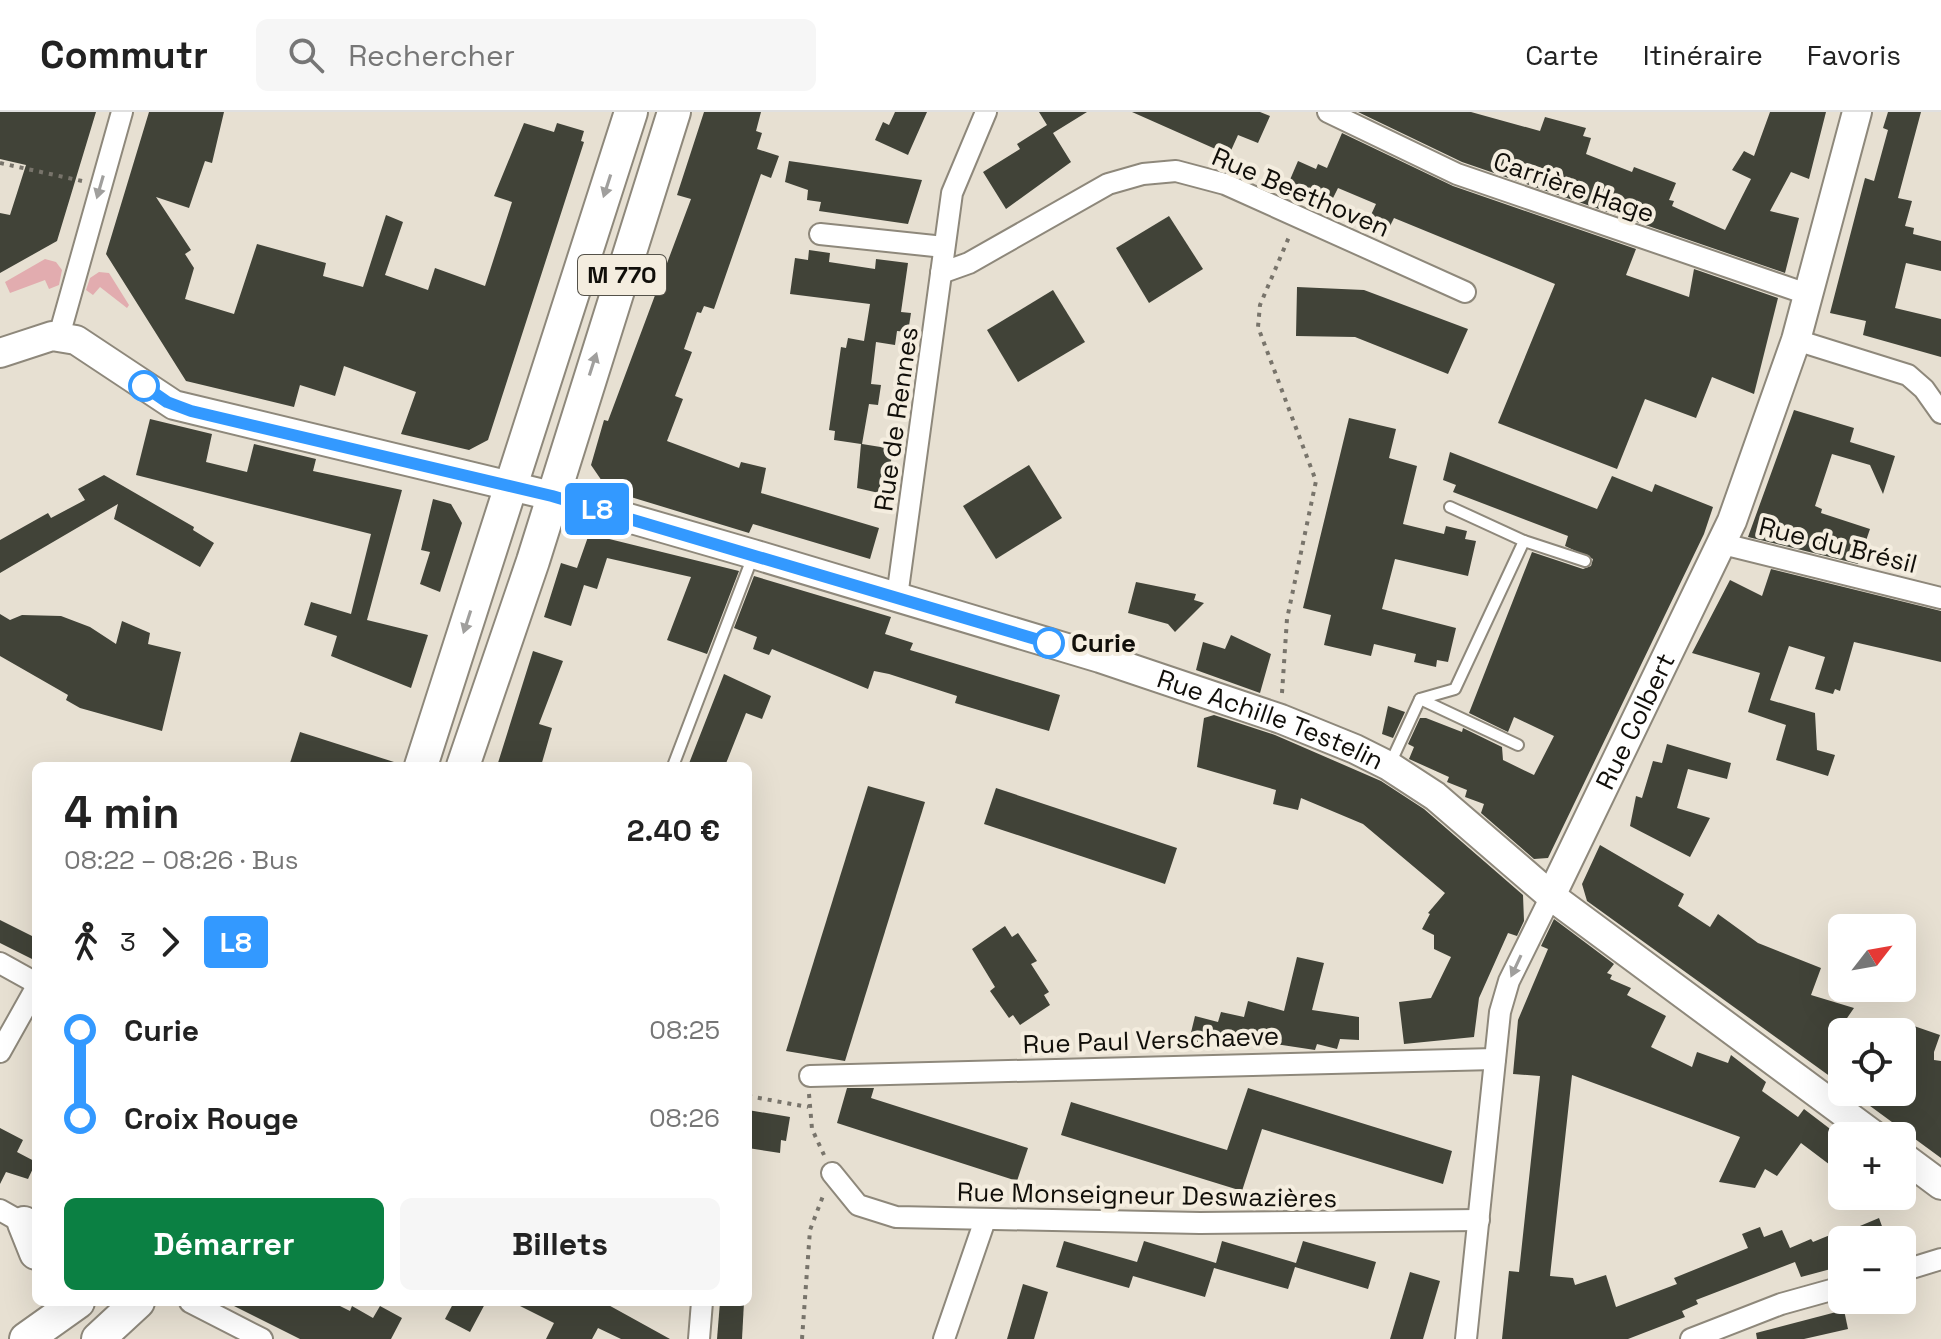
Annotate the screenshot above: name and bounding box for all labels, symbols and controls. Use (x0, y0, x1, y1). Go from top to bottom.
search box (256, 19, 816, 91)
text: Commutr (40, 31, 208, 79)
icon: search (284, 33, 328, 77)
text: Rechercher (348, 36, 515, 75)
text: Carte (1525, 37, 1599, 73)
text: Itinéraire (1643, 37, 1763, 73)
text: Favoris (1807, 37, 1901, 73)
street label: Rue Beethoven (1207, 139, 1395, 245)
street label: Carrière Hage (1489, 144, 1659, 230)
one-way arrow (93, 175, 106, 199)
one-way arrow (600, 175, 613, 199)
road number: M 770 (578, 255, 666, 295)
street label: Rue de Rennes (866, 325, 926, 513)
one-way arrow (588, 351, 600, 375)
unlabelled marker (129, 371, 159, 401)
line badge: L8 (561, 483, 633, 535)
text: L8 (581, 491, 613, 527)
street label: Rue du Brésil (1755, 509, 1921, 581)
one-way arrow (460, 611, 473, 635)
place label: Curie (1071, 626, 1136, 660)
marker: Curie (1034, 628, 1064, 658)
street label: Rue Colbert (1588, 647, 1683, 795)
street label: Rue Achille Testelin (1153, 661, 1390, 778)
text: 4 min (64, 785, 180, 841)
text: 2.40 € (627, 811, 720, 850)
text: 08:22 – 08:26 · Bus (64, 843, 299, 877)
north arrow (1828, 914, 1916, 1002)
map controls (1828, 914, 1916, 1314)
icon: walk (64, 920, 108, 964)
icon: forward (148, 920, 192, 964)
text: L8 (220, 924, 252, 960)
text: 3 (120, 925, 136, 959)
one-way arrow (1509, 954, 1523, 978)
text: Curie (124, 1011, 199, 1050)
text: 08:25 (649, 1013, 720, 1047)
button: locate (1828, 1018, 1916, 1106)
street label: Rue Paul Verschaeve (1022, 1019, 1280, 1061)
text: Croix Rouge (124, 1099, 299, 1138)
text: 08:26 (649, 1101, 720, 1135)
button: + (1828, 1122, 1916, 1210)
street label: Rue Monseigneur Deswazières (957, 1175, 1337, 1215)
button: Démarrer (64, 1198, 384, 1290)
button: Billets (400, 1198, 720, 1290)
button: − (1828, 1226, 1916, 1314)

